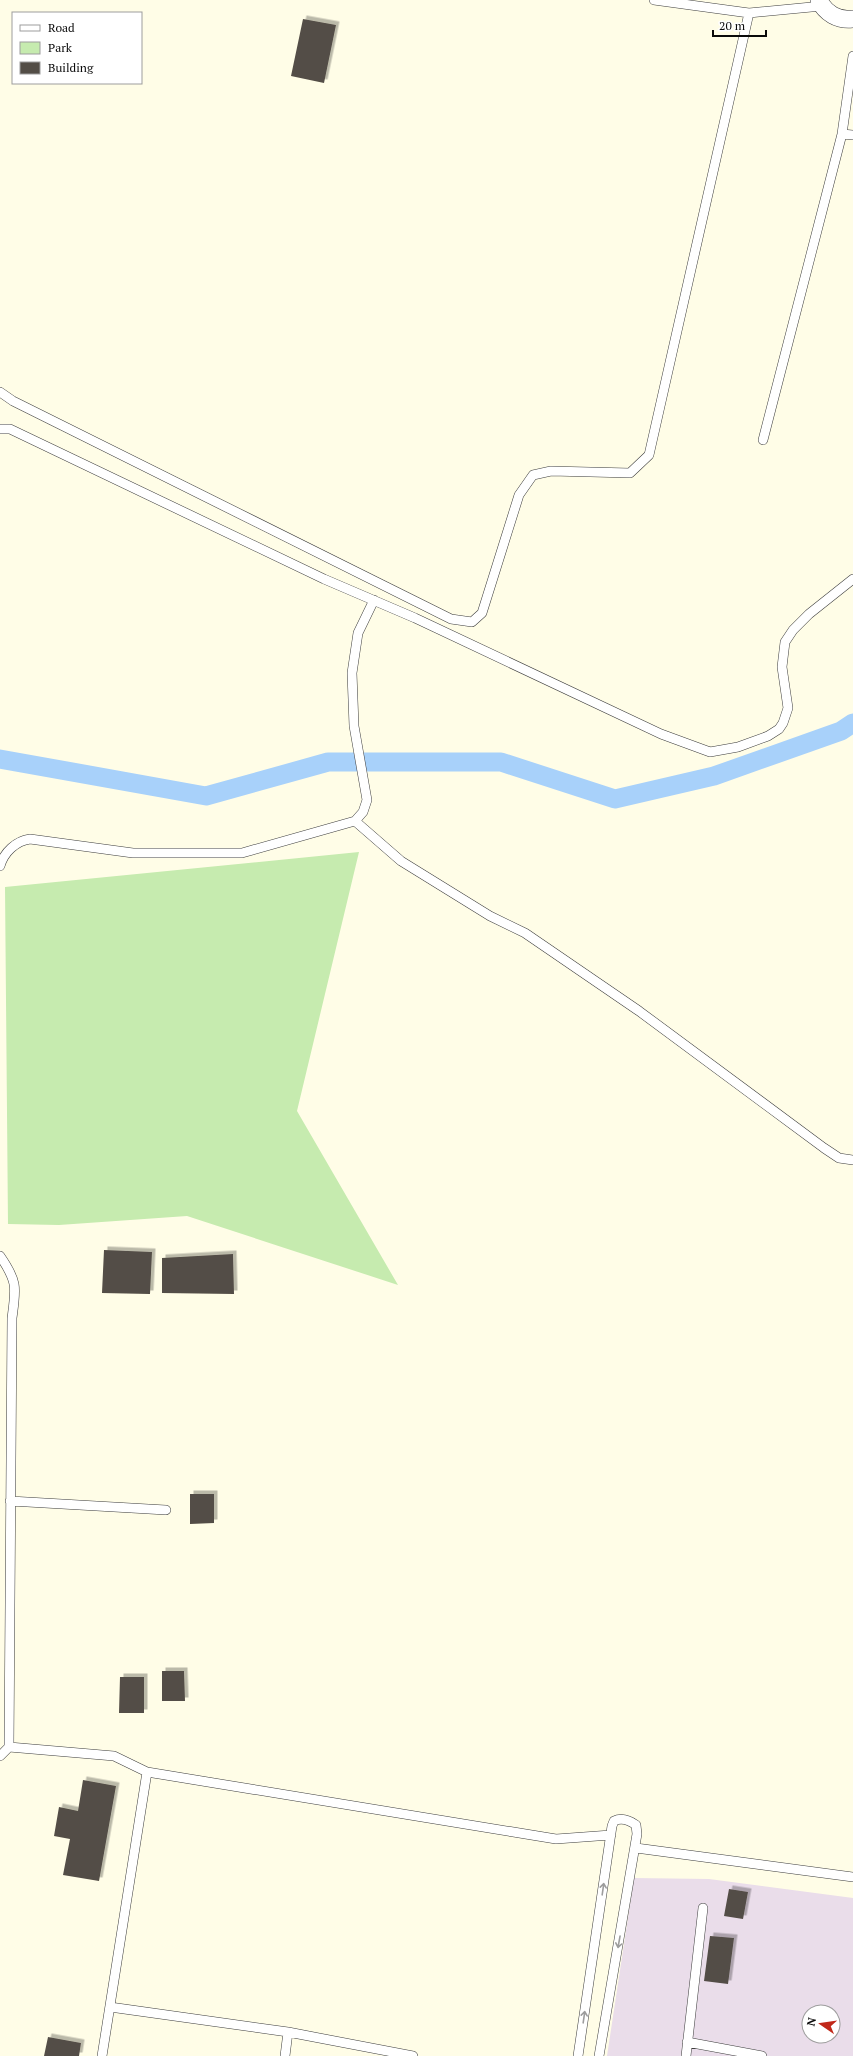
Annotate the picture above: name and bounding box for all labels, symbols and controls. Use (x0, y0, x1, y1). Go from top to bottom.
legend (12, 12, 142, 84)
scale bar (713, 12, 766, 38)
text: 20 m (719, 18, 746, 33)
text: Road (48, 20, 75, 35)
text: Park (48, 40, 73, 55)
text: Building (48, 60, 94, 75)
one-way arrow (599, 1883, 607, 1896)
one-way arrow (615, 1935, 623, 1948)
north arrow (801, 2004, 841, 2044)
one-way arrow (580, 2011, 588, 2024)
text: N (803, 2015, 819, 2027)

